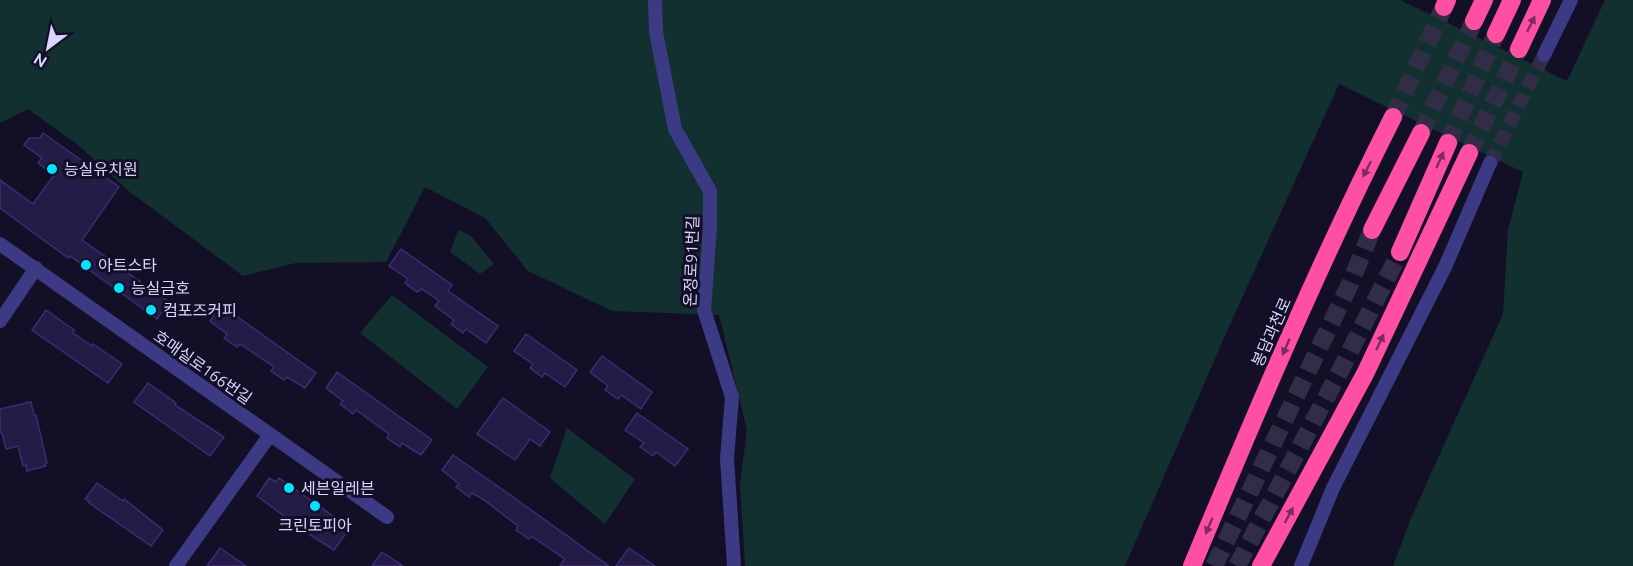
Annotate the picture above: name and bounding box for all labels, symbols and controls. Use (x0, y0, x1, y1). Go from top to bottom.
one-way arrow (1526, 16, 1535, 33)
north arrow (18, 18, 78, 78)
text: N (30, 50, 50, 72)
one-way arrow (1436, 151, 1445, 168)
place label: 능실유치원 (64, 160, 138, 178)
one-way arrow (1362, 161, 1371, 178)
marker: 능실유치원 (45, 162, 59, 176)
street label: 온정로91번길 (680, 215, 702, 307)
place label: 아트스타 (98, 256, 157, 274)
marker: 아트스타 (79, 258, 93, 272)
place label: 능실금호 (131, 279, 190, 297)
marker: 능실금호 (112, 281, 126, 295)
street label: 봉담과천로 (1248, 294, 1294, 369)
place label: 컴포즈커피 (163, 301, 237, 319)
marker: 컴포즈커피 (144, 303, 158, 317)
street label: 호매실로166번길 (151, 327, 255, 407)
one-way arrow (1376, 334, 1385, 351)
one-way arrow (1281, 338, 1291, 356)
place label: 세븐일레븐 (301, 479, 375, 497)
marker: 세븐일레븐 (282, 481, 296, 495)
marker: 크린토피아 (308, 499, 322, 513)
one-way arrow (1284, 506, 1294, 523)
place label: 크린토피아 (278, 516, 352, 534)
one-way arrow (1204, 517, 1214, 535)

